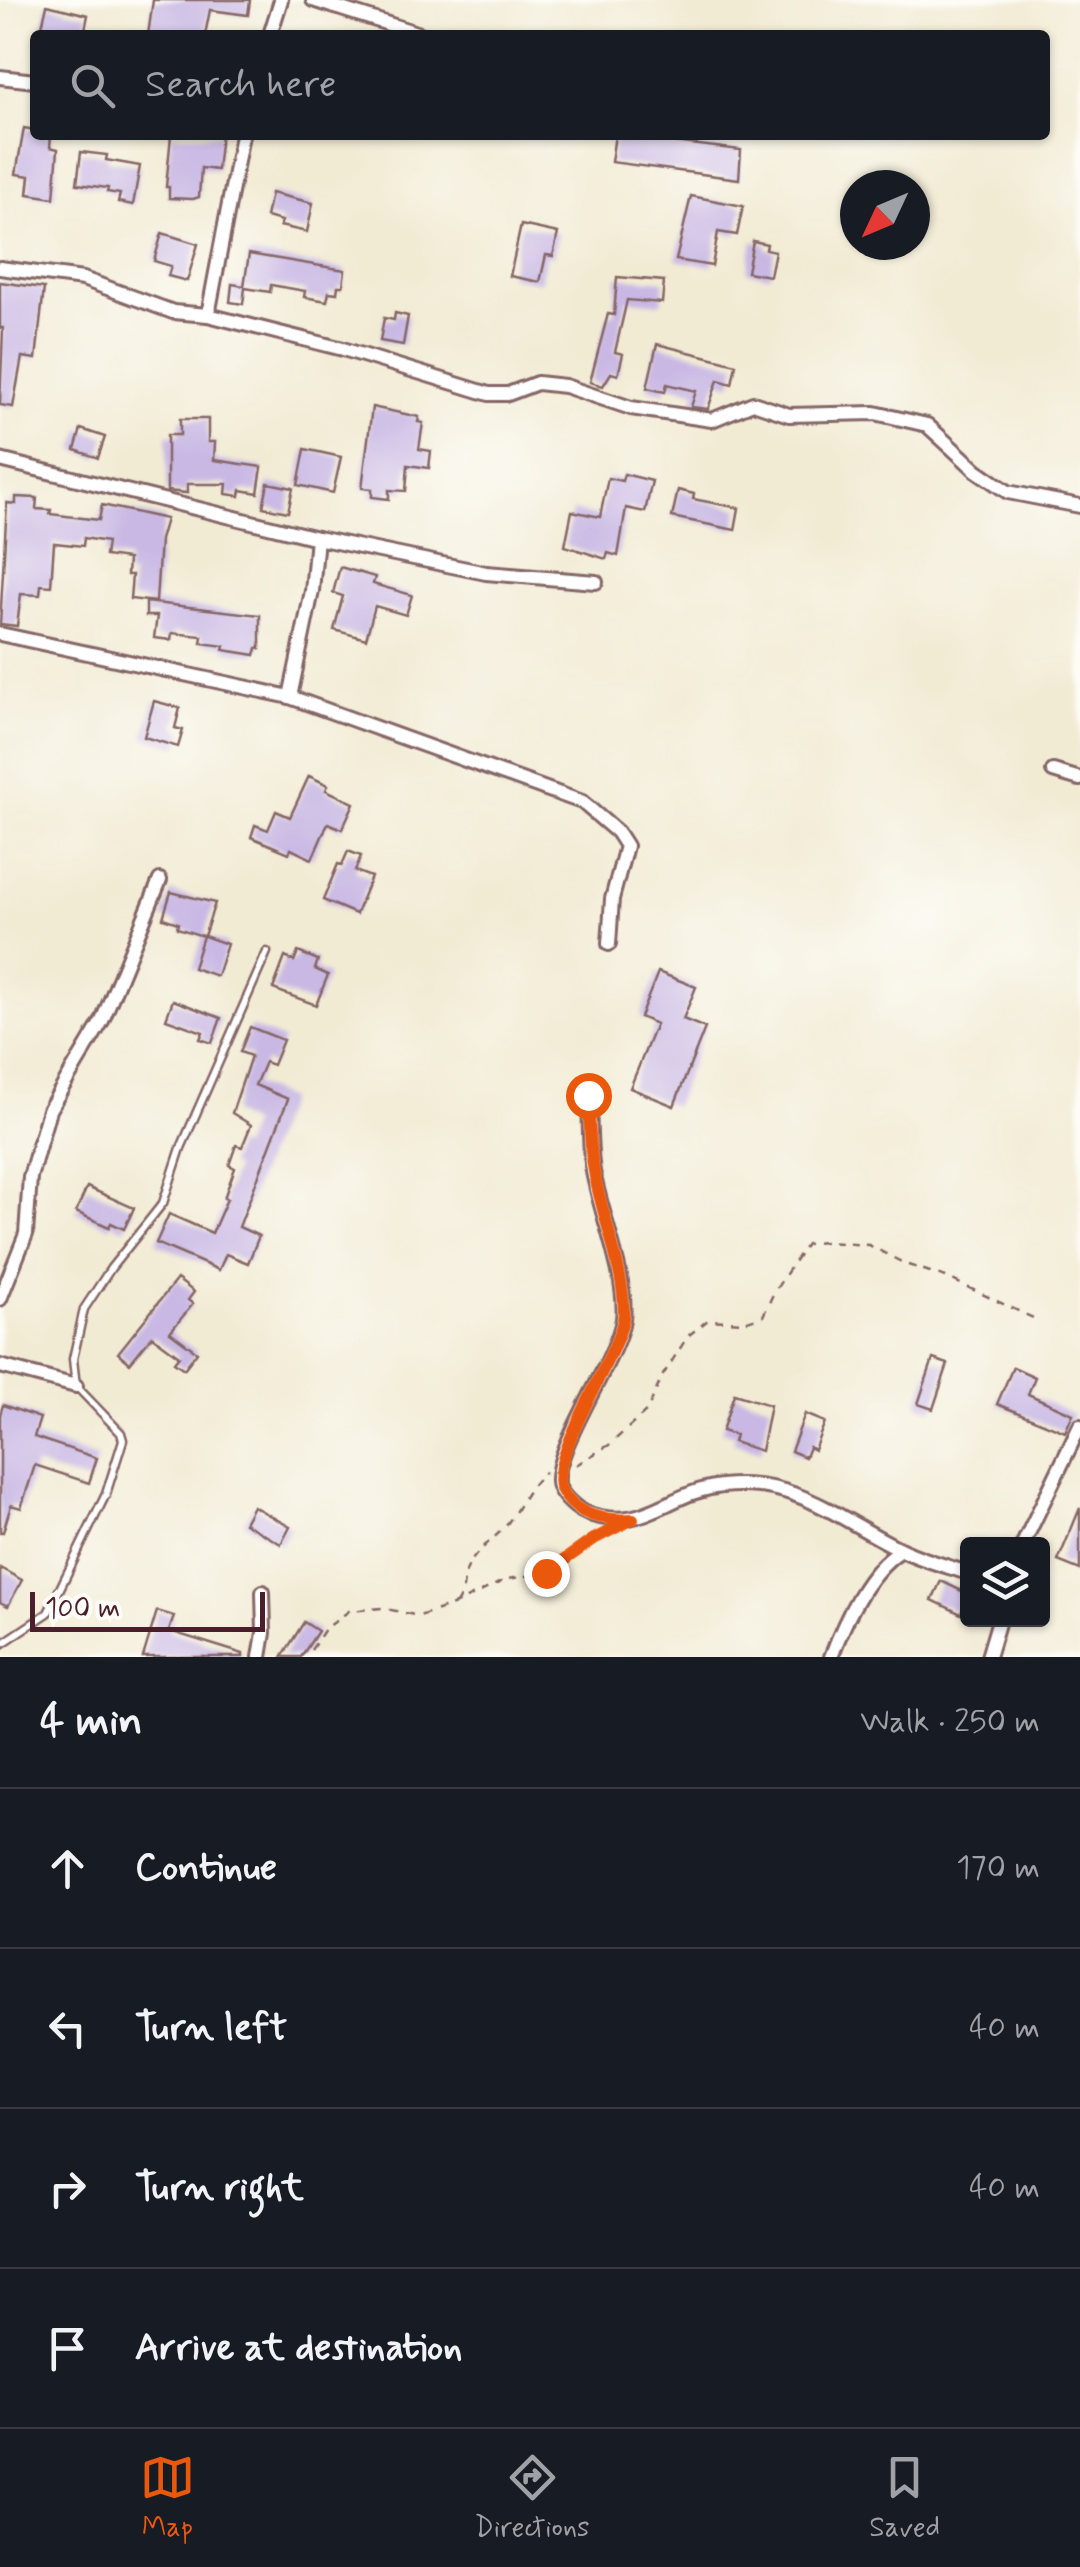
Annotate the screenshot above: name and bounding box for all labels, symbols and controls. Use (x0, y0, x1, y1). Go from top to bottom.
search box (30, 30, 1050, 140)
icon: search (65, 58, 120, 113)
text: Search here (145, 61, 336, 110)
north arrow (840, 170, 930, 260)
route start (566, 1073, 612, 1119)
map controls (960, 1537, 1050, 1627)
button: layers (960, 1537, 1050, 1627)
route end (524, 1551, 570, 1597)
scale bar (30, 1587, 265, 1632)
text: 100 m (45, 1591, 120, 1628)
text: 4 min (40, 1695, 142, 1750)
text: Walk · 250 m (860, 1701, 1040, 1743)
icon: ahead (40, 1841, 95, 1896)
text: Continue (135, 1844, 277, 1893)
text: 170 m (956, 1847, 1040, 1889)
icon: left (40, 2001, 95, 2056)
text: Turn left (135, 2004, 287, 2053)
text: 40 m (969, 2007, 1040, 2049)
icon: right (40, 2161, 95, 2216)
text: Turn right (135, 2164, 304, 2213)
text: 40 m (969, 2167, 1040, 2209)
icon: arrive (40, 2321, 95, 2376)
text: Arrive at destination (135, 2324, 462, 2373)
tab: Map (140, 2450, 195, 2547)
tab: Directions (475, 2450, 590, 2547)
tab: Saved (869, 2450, 940, 2547)

